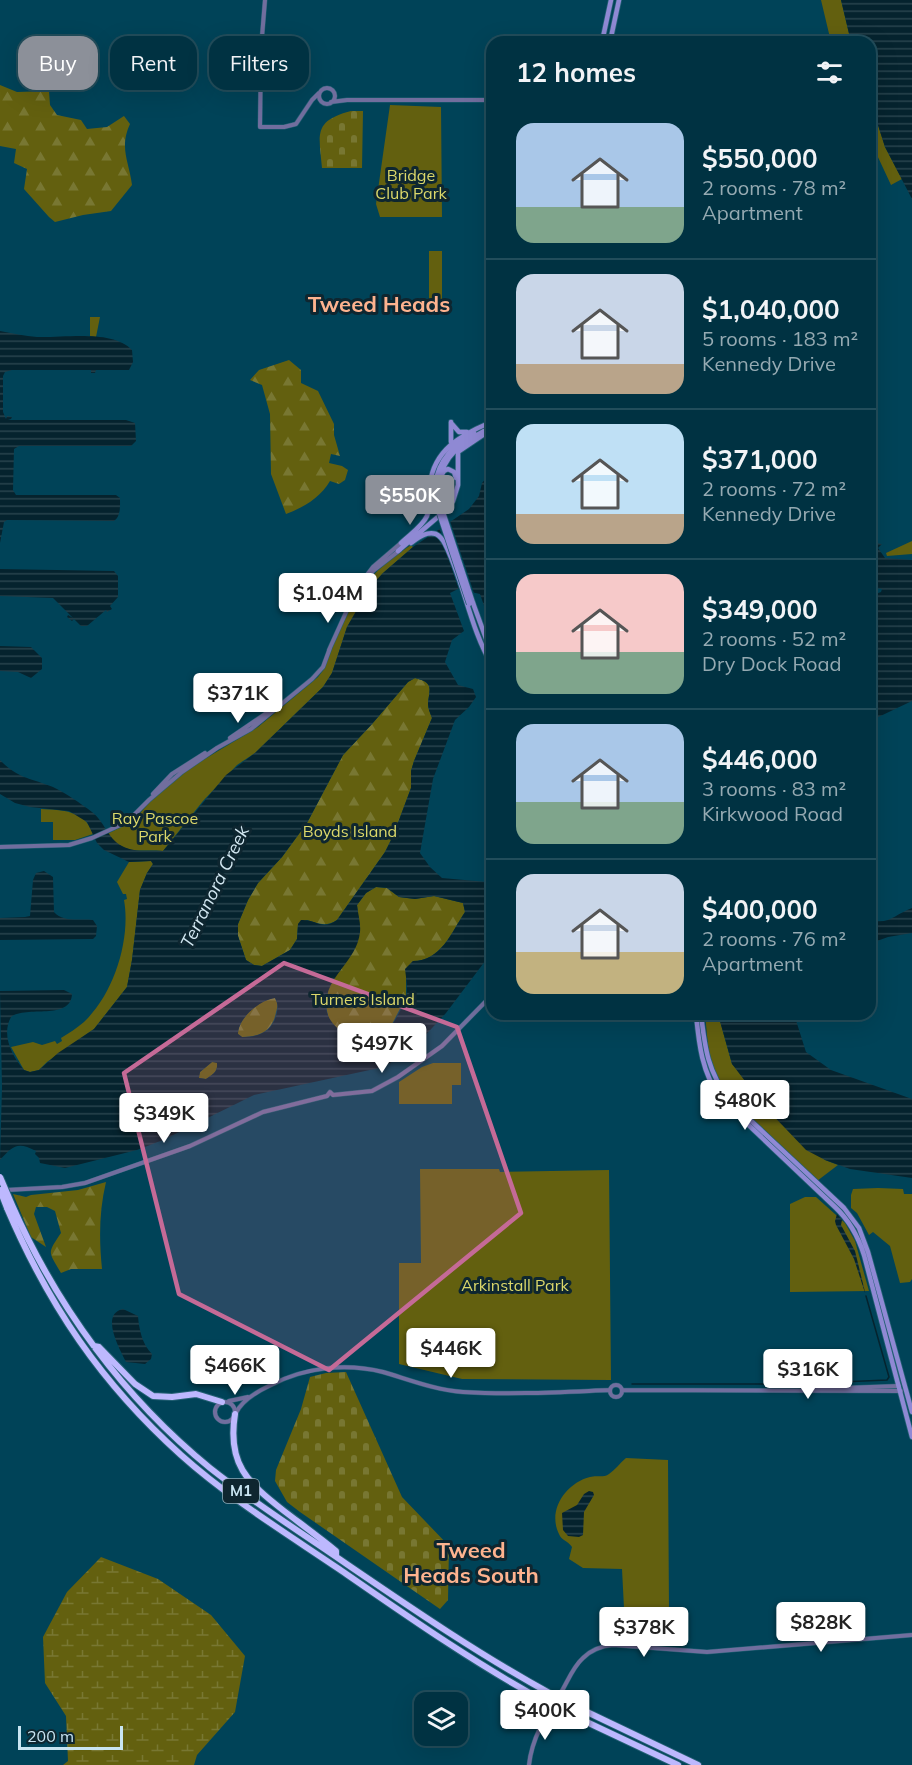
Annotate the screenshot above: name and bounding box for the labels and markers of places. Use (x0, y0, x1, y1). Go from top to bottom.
pin: $550K (368, 475, 452, 526)
pin: $1.04M (279, 573, 377, 624)
pin: $371K (196, 673, 280, 724)
pin: $497K (340, 1023, 424, 1074)
pin: $480K (703, 1080, 787, 1131)
pin: $349K (122, 1093, 206, 1144)
pin: $446K (409, 1328, 493, 1379)
pin: $466K (193, 1345, 277, 1396)
pin: $316K (766, 1349, 850, 1400)
pin: $828K (779, 1602, 863, 1653)
pin: $378K (602, 1607, 686, 1658)
pin: $400K (503, 1690, 587, 1741)

